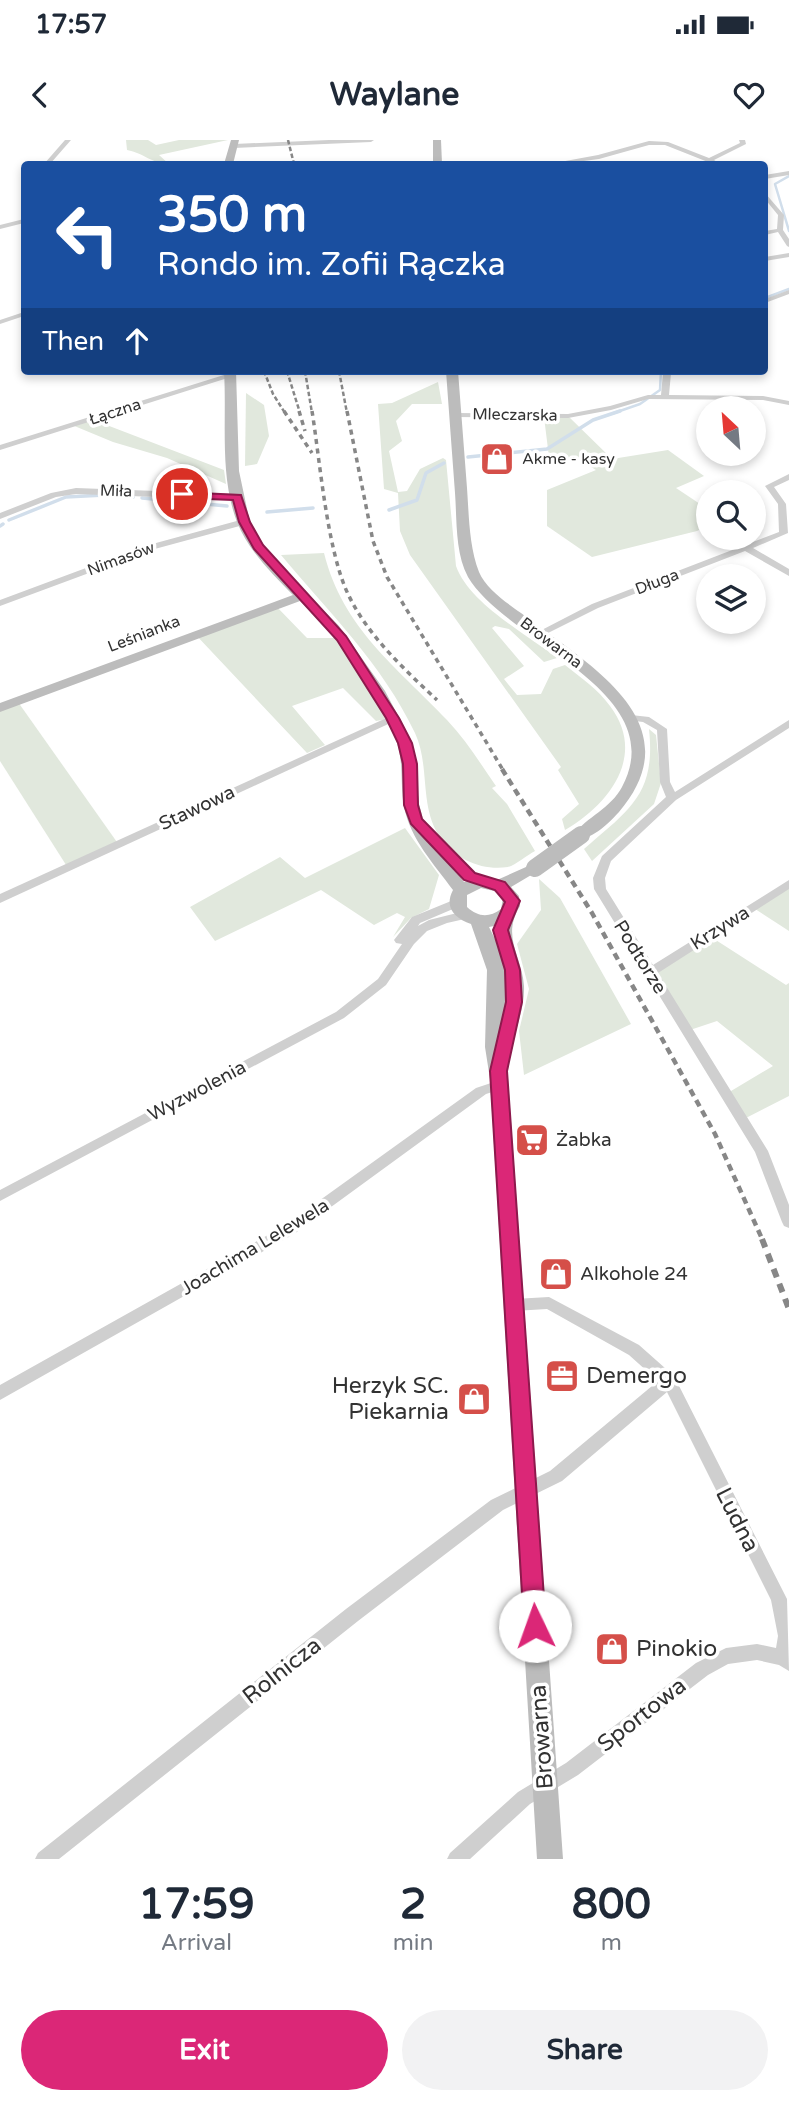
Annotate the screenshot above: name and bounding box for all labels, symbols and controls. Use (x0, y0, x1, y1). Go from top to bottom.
text: 17:57 (35, 9, 107, 40)
icon: back (21, 76, 59, 114)
text: Waylane (330, 76, 459, 114)
icon: heart (730, 76, 768, 114)
text: 350 m (157, 186, 307, 245)
icon: left (42, 189, 133, 280)
text: Rondo im. Zofii Rączka (157, 246, 506, 284)
icon: ahead (118, 322, 156, 360)
text: Then (42, 326, 104, 357)
street label: Łączna (87, 394, 143, 430)
north arrow (696, 396, 766, 466)
map controls (696, 396, 766, 634)
street label: Mleczarska (472, 404, 558, 426)
shop icon: Akme - kasy (478, 440, 516, 478)
place label: Akme - kasy (522, 449, 615, 469)
pin (152, 464, 212, 524)
icon: arrive (163, 475, 201, 513)
street label: Miła (99, 480, 133, 502)
button: search (696, 480, 766, 550)
street label: Nimasów (85, 537, 158, 580)
button: layers (696, 564, 766, 634)
street label: Długa (632, 565, 682, 599)
street label: Leśnianka (105, 611, 183, 657)
street label: Browarna (516, 613, 586, 673)
street label: Stawowa (156, 781, 238, 835)
street label: Krzywa (686, 901, 754, 955)
street label: Podtorze (609, 916, 671, 998)
street label: Wyzwolenia (144, 1056, 250, 1126)
supermarket icon: Żabka (513, 1121, 551, 1159)
place label: Żabka (556, 1129, 612, 1151)
street label: Joachima Lelewela (177, 1194, 333, 1300)
shop icon: Alkohole 24 (537, 1255, 575, 1293)
place label: Alkohole 24 (580, 1263, 688, 1285)
office icon: Demergo (543, 1357, 581, 1395)
place label: Demergo (586, 1362, 687, 1390)
place label: Herzyk SC. Piekarnia (332, 1372, 449, 1426)
shop icon: Herzyk SC. Piekarnia (455, 1380, 493, 1418)
street label: Ludna (709, 1483, 765, 1557)
position arrow (498, 1589, 572, 1663)
shop icon: Pinokio (593, 1630, 631, 1668)
street label: Rolnicza (237, 1632, 327, 1710)
place label: Pinokio (636, 1635, 717, 1663)
street label: Sportowa (592, 1672, 692, 1758)
street label: Browarna (524, 1684, 560, 1790)
text: 17:59 (138, 1879, 255, 1930)
text: 2 (400, 1879, 426, 1930)
text: 800 (572, 1879, 651, 1930)
text: Arrival (161, 1929, 232, 1957)
text: min (393, 1929, 434, 1957)
text: m (601, 1929, 622, 1957)
button: Exit (21, 2010, 388, 2090)
button: Share (402, 2010, 768, 2090)

